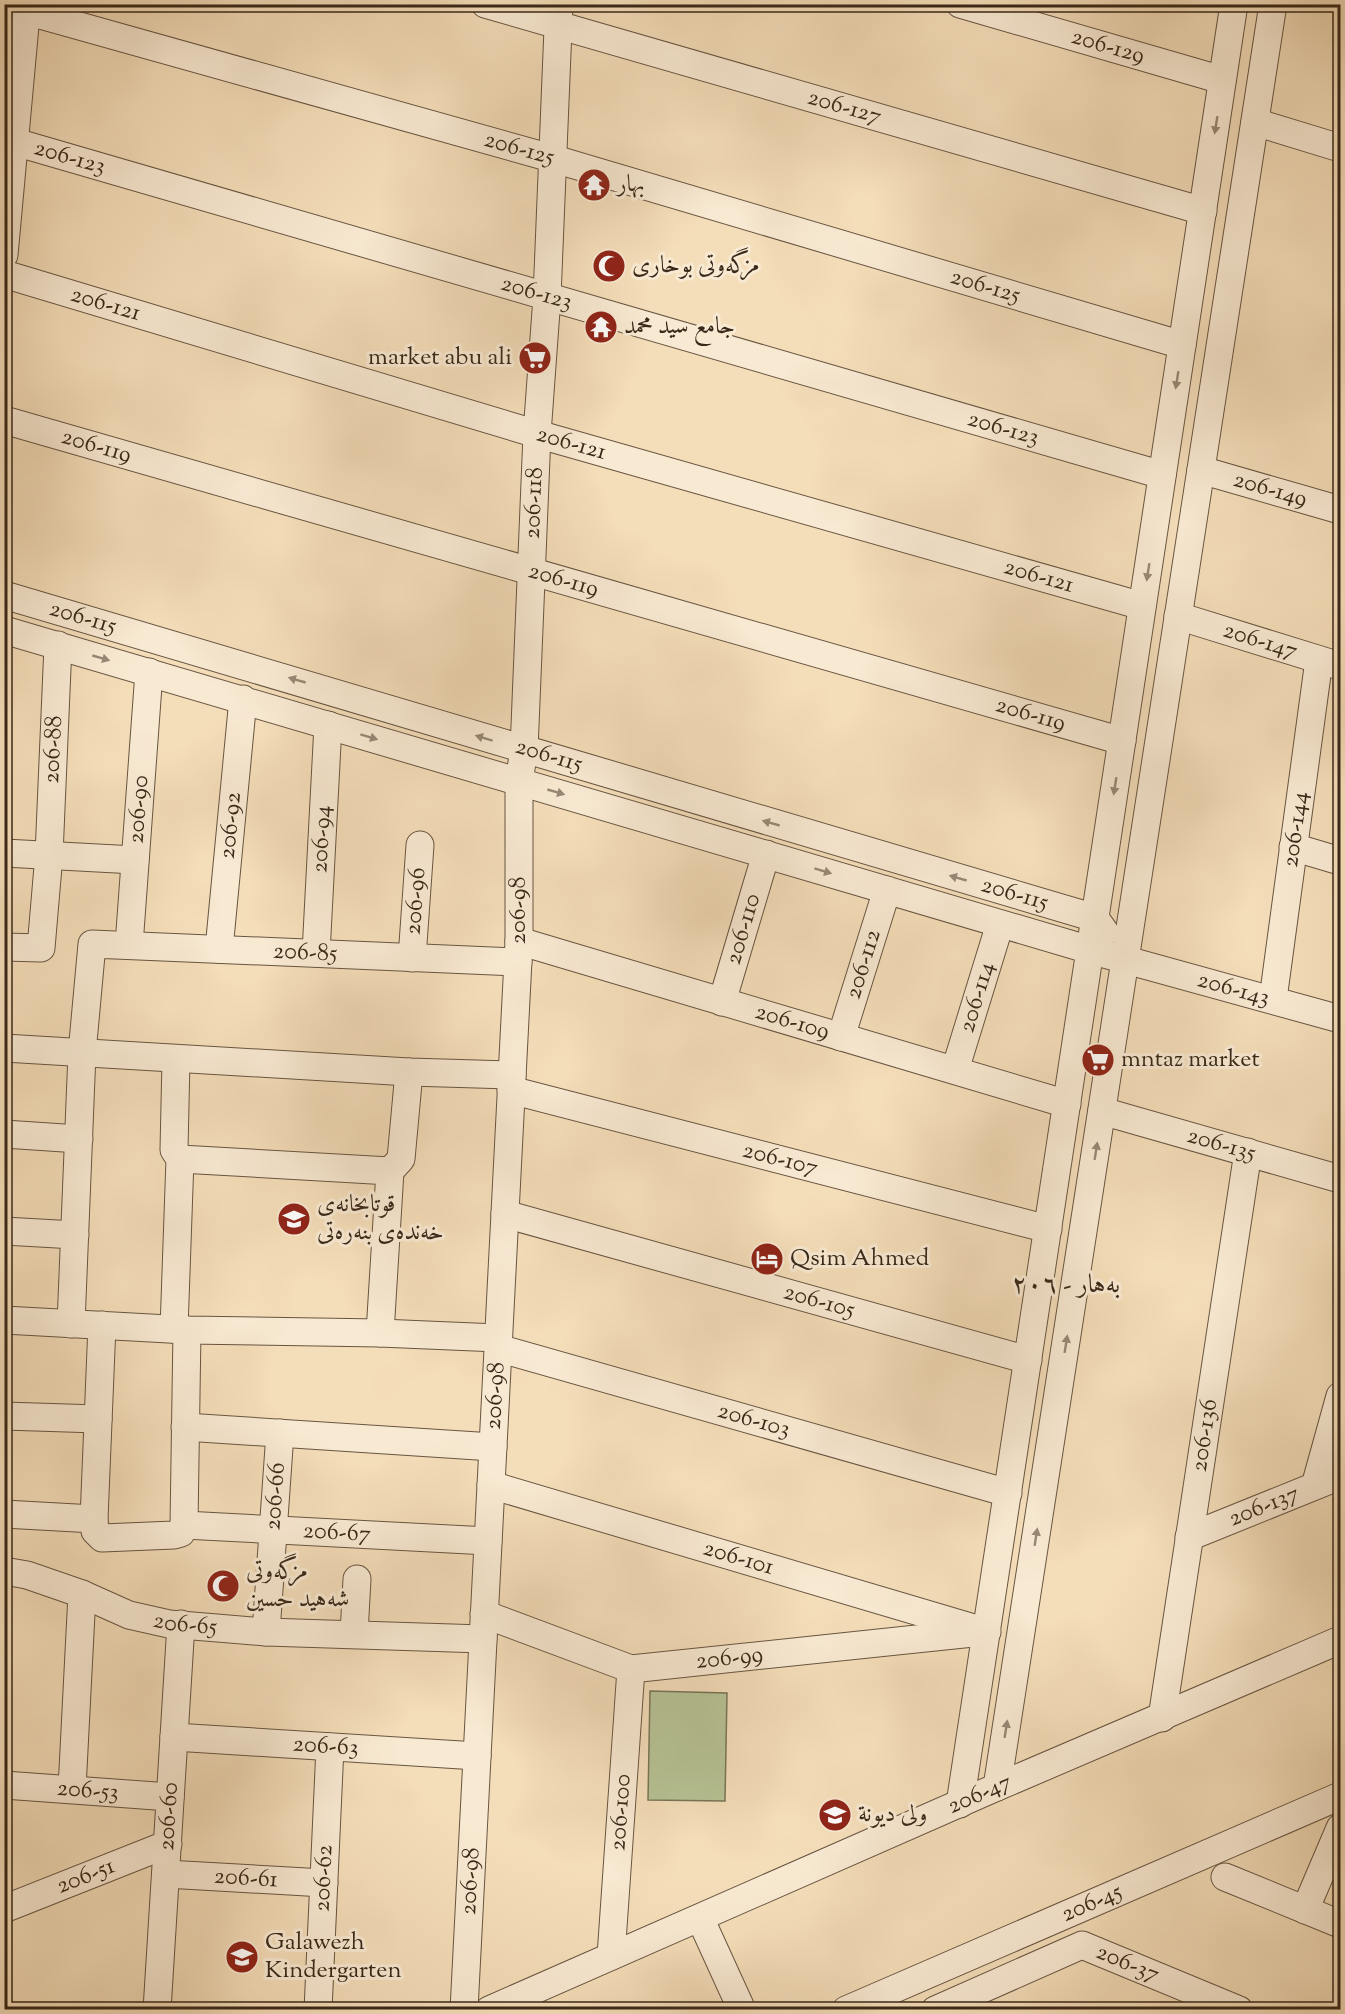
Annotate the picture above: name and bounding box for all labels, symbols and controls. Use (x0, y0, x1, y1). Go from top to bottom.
street label: 206-129 (1067, 20, 1149, 74)
street label: 206-127 (804, 81, 885, 134)
one-way arrow (1211, 115, 1220, 134)
street label: 206-125 (480, 123, 558, 175)
street label: 206-123 (30, 131, 109, 184)
temple icon: بهار (576, 167, 612, 203)
place label: بهار (615, 168, 645, 202)
place label: مزگەوتی بوخاری (632, 247, 760, 283)
mosque icon: مزگەوتی بوخاری (591, 248, 627, 284)
street label: 206-125 (946, 260, 1024, 313)
street label: 206-123 (497, 267, 576, 320)
street label: 206-121 (66, 278, 145, 331)
temple icon: جامع سيد محمد (583, 309, 619, 345)
place label: جامع سيد محمد (624, 310, 735, 347)
supermarket icon: market abu ali (517, 340, 553, 376)
place label: market abu ali (368, 341, 512, 375)
one-way arrow (1172, 370, 1181, 389)
street label: 206-123 (963, 402, 1043, 455)
street label: 206-121 (532, 418, 610, 470)
street label: 206-119 (57, 420, 135, 473)
street label: 206-149 (1229, 463, 1311, 517)
street label: 206-118 (516, 466, 553, 540)
street label: 206-121 (1000, 550, 1078, 603)
street label: 206-119 (524, 554, 602, 607)
one-way arrow (1143, 563, 1152, 582)
street label: 206-115 (45, 592, 120, 644)
street label: 206-147 (1219, 614, 1302, 669)
one-way arrow (92, 654, 110, 663)
one-way arrow (288, 675, 306, 685)
street label: 206-119 (991, 689, 1070, 741)
street label: 206-88 (35, 715, 72, 784)
street label: 206-115 (511, 730, 586, 782)
one-way arrow (475, 732, 493, 742)
one-way arrow (360, 733, 378, 742)
street label: 206-90 (119, 774, 158, 845)
one-way arrow (1111, 777, 1120, 796)
one-way arrow (547, 788, 565, 797)
street label: 206-144 (1274, 790, 1318, 870)
street label: 206-92 (211, 791, 251, 861)
street label: 206-94 (303, 804, 341, 874)
one-way arrow (762, 818, 780, 827)
street label: 206-96 (397, 866, 435, 936)
one-way arrow (814, 867, 832, 876)
street label: 206-115 (977, 868, 1052, 920)
one-way arrow (949, 873, 967, 882)
street label: 206-98 (502, 877, 536, 944)
street label: 206-110 (717, 890, 770, 969)
street label: 206-112 (837, 925, 891, 1004)
street label: 206-85 (272, 935, 338, 971)
street label: 206-114 (950, 958, 1004, 1037)
street label: 206-143 (1193, 963, 1274, 1016)
street label: 206-109 (751, 995, 833, 1049)
supermarket icon: mntaz market (1080, 1042, 1116, 1078)
place label: mntaz market (1121, 1043, 1260, 1077)
street label: 206-135 (1183, 1119, 1260, 1171)
street label: 206-107 (739, 1134, 821, 1186)
one-way arrow (1091, 1142, 1100, 1161)
place label: قوتابخانەی خەندەی بنەرەتی (317, 1188, 444, 1250)
school or university icon: قوتابخانەی خەندەی بنەرەتی (276, 1201, 312, 1237)
hotel icon: Qsim Ahmed (749, 1241, 785, 1277)
place label: Qsim Ahmed (790, 1242, 930, 1276)
district label: بەهار - ٢٠٦ (1012, 1267, 1120, 1304)
street label: 206-105 (779, 1276, 859, 1328)
one-way arrow (1062, 1334, 1071, 1353)
street label: 206-98 (477, 1361, 514, 1431)
street label: 206-103 (714, 1394, 794, 1447)
street label: 206-136 (1183, 1396, 1227, 1474)
street label: 206-66 (256, 1461, 295, 1531)
street label: 206-137 (1224, 1477, 1305, 1536)
street label: 206-67 (302, 1514, 372, 1552)
one-way arrow (1032, 1527, 1041, 1546)
street label: 206-101 (699, 1532, 778, 1585)
place label: مزگەوتی شەهید حسين (246, 1553, 349, 1617)
mosque icon: مزگەوتی شەهید حسين (205, 1568, 241, 1604)
street label: 206-65 (150, 1604, 218, 1645)
street label: 206-99 (694, 1638, 765, 1679)
one-way arrow (1002, 1720, 1011, 1739)
street label: 206-63 (292, 1727, 360, 1766)
street label: 206-47 (942, 1766, 1017, 1824)
street label: 206-53 (56, 1772, 120, 1810)
street label: 206-100 (601, 1773, 641, 1852)
street label: 206-60 (150, 1781, 188, 1852)
school or university icon: ولی دیونة (817, 1797, 853, 1833)
place label: ولی دیونة (858, 1798, 927, 1832)
street label: 206-62 (306, 1844, 343, 1912)
street label: 206-98 (452, 1846, 489, 1916)
street label: 206-51 (51, 1850, 120, 1904)
street label: 206-61 (213, 1860, 279, 1897)
street label: 206-45 (1056, 1875, 1128, 1932)
place label: Galawezh Kindergarten (265, 1926, 402, 1988)
street label: 206-37 (1091, 1936, 1164, 1992)
school or university icon: Galawezh Kindergarten (224, 1939, 260, 1975)

